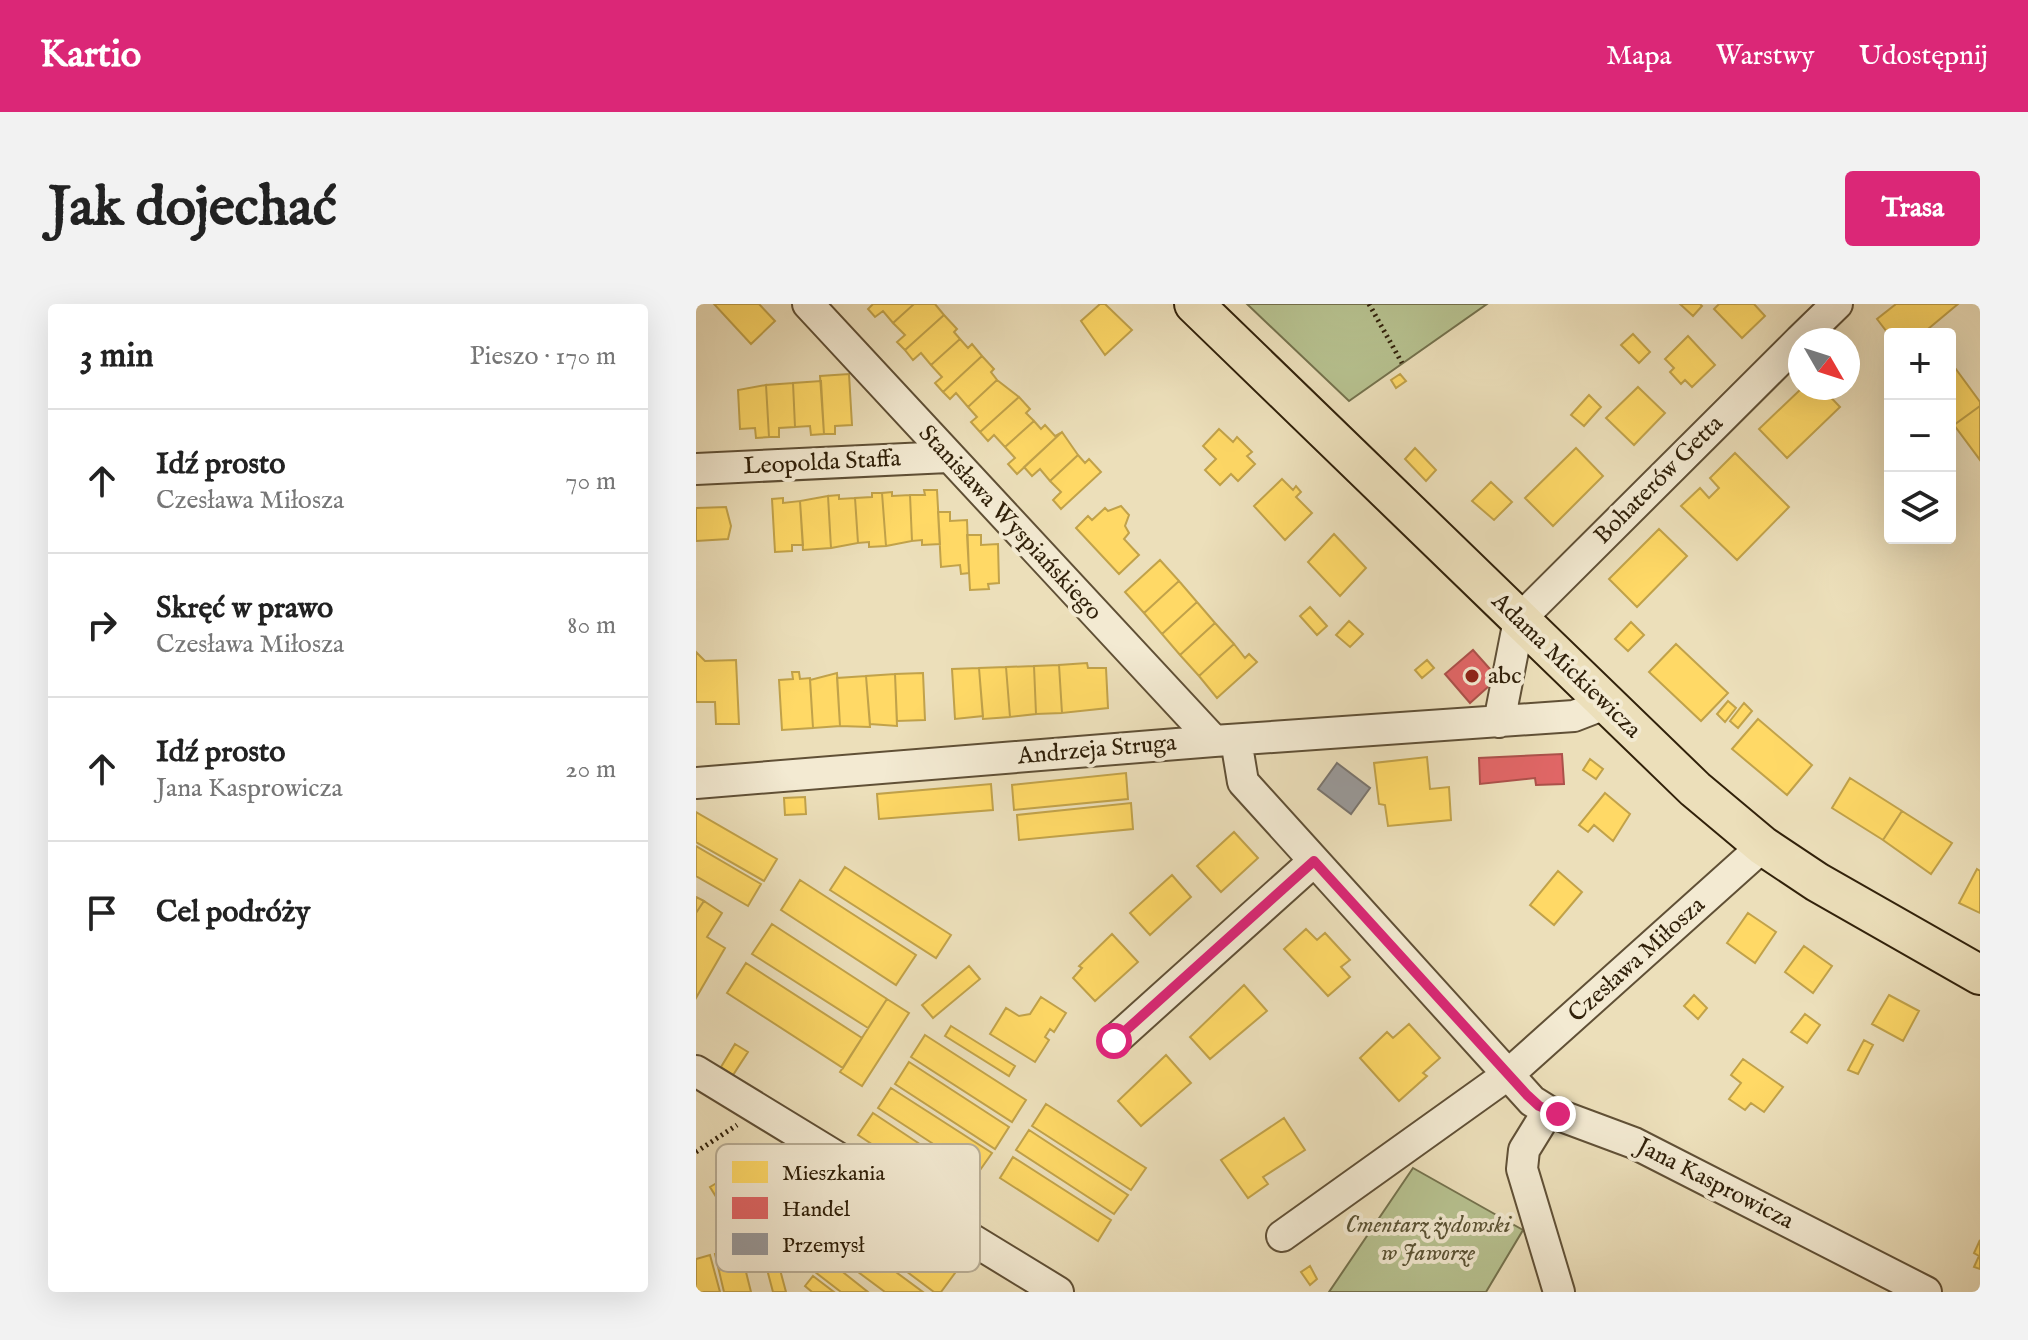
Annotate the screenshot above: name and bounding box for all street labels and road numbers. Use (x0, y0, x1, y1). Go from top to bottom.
street label: Bohaterów Getta (1588, 408, 1731, 551)
street label: Stanisława Wyspiańskiego (911, 419, 1109, 627)
street label: Leopolda Staffa (743, 443, 902, 483)
street label: Adama Mickiewicza (1484, 586, 1648, 746)
street label: Andrzeja Struga (1015, 728, 1178, 772)
street label: Czesława Miłosza (1562, 890, 1712, 1030)
street label: Jana Kasprowicza (1628, 1130, 1799, 1237)

